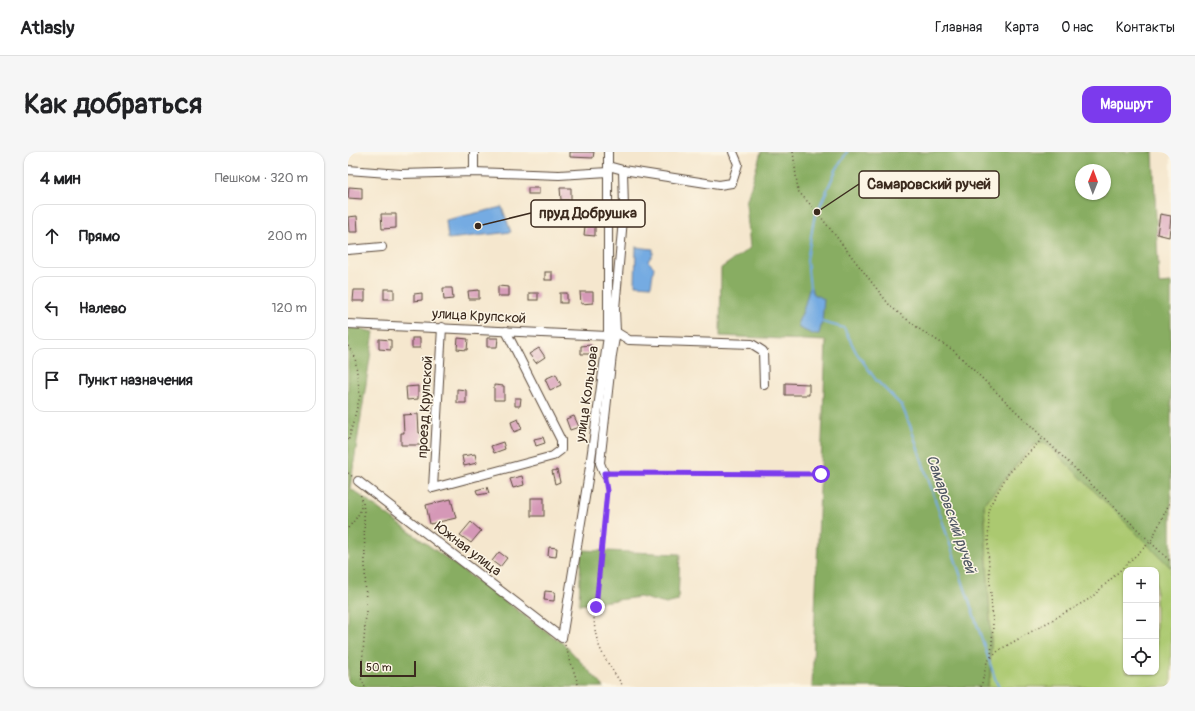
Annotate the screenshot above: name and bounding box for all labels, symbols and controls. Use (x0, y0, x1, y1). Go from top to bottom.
text: Atlasly (20, 16, 74, 40)
text: Главная (935, 19, 982, 36)
text: Карта (1004, 19, 1039, 36)
text: О нас (1061, 19, 1094, 36)
text: Контакты (1116, 19, 1175, 36)
button: Маршрут (1082, 86, 1171, 123)
text: Как добраться (24, 87, 202, 122)
north arrow (1075, 164, 1111, 200)
text: 4 мин (40, 168, 81, 189)
text: Пешком · 320 m (215, 170, 308, 186)
callout: Самаровский ручей (859, 171, 999, 198)
text: Самаровский ручей (867, 175, 991, 194)
callout: пруд Добрушка (531, 200, 645, 227)
text: пруд Добрушка (539, 204, 637, 223)
icon: ahead (41, 225, 63, 247)
text: Прямо (79, 227, 120, 246)
text: 200 m (268, 228, 307, 244)
icon: left (41, 297, 63, 319)
text: Налево (79, 299, 126, 318)
text: 120 m (271, 300, 307, 316)
street label: улица Крупской (431, 305, 526, 327)
street label: улица Кольцова (572, 345, 602, 444)
street label: проезд Крупской (414, 355, 436, 459)
icon: arrive (41, 369, 63, 391)
text: Пункт назначения (79, 371, 193, 390)
water label: Самаровский ручей (922, 452, 981, 577)
route start (812, 465, 830, 483)
street label: Южная улица (431, 518, 505, 580)
map controls (1123, 567, 1159, 675)
button: + (1123, 567, 1159, 603)
route end (587, 598, 605, 616)
button: − (1123, 603, 1159, 639)
button: locate (1123, 639, 1159, 675)
scale bar (360, 659, 416, 678)
text: 50 m (366, 661, 392, 674)

